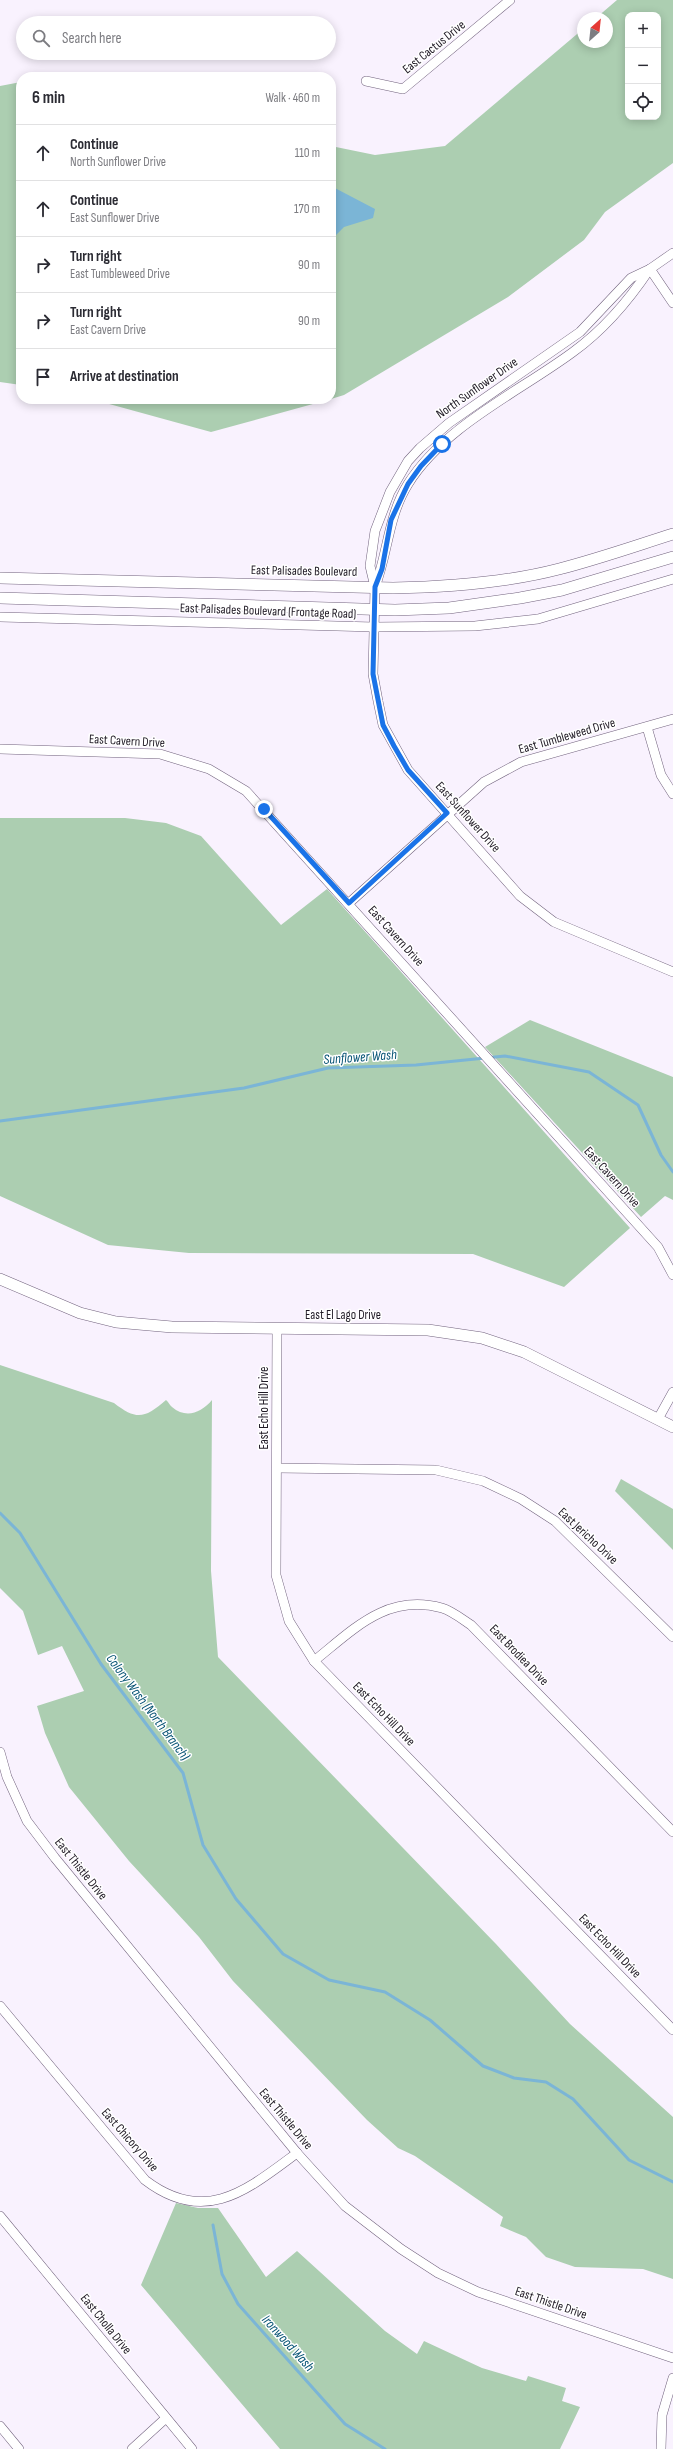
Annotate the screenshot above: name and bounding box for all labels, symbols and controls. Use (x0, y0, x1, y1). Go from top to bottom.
north arrow (577, 12, 613, 48)
map controls (625, 12, 661, 120)
button: + (625, 12, 661, 48)
search box (16, 16, 336, 60)
street label: East Cactus Drive (399, 17, 469, 77)
icon: search (30, 27, 52, 49)
text: Search here (62, 29, 122, 48)
button: − (625, 48, 661, 84)
button: locate (625, 84, 661, 120)
text: 6 min (32, 88, 65, 108)
text: Walk · 460 m (265, 90, 320, 106)
text: Continue (70, 135, 119, 154)
icon: ahead (32, 142, 54, 164)
text: 110 m (295, 145, 320, 161)
text: North Sunflower Drive (70, 154, 166, 170)
text: Continue (70, 191, 119, 210)
icon: ahead (32, 198, 54, 220)
text: 170 m (294, 201, 320, 217)
text: East Sunflower Drive (70, 210, 159, 226)
text: Turn right (70, 247, 122, 266)
icon: right (32, 254, 54, 276)
text: 90 m (298, 257, 320, 273)
text: East Tumbleweed Drive (70, 266, 170, 282)
text: Turn right (70, 303, 122, 322)
icon: right (32, 310, 54, 332)
text: 90 m (298, 313, 320, 329)
text: East Cavern Drive (70, 322, 146, 338)
street label: North Sunflower Drive (433, 354, 521, 422)
icon: arrive (32, 366, 54, 388)
text: Arrive at destination (70, 367, 179, 386)
route start (433, 435, 451, 453)
street label: East Palisades Boulevard (251, 562, 357, 580)
street label: East Palisades Boulevard (Frontage Road) (180, 600, 357, 622)
street label: East Tumbleweed Drive (517, 715, 617, 757)
street label: East Cavern Drive (89, 731, 165, 751)
street label: East Sunflower Drive (432, 778, 504, 856)
route end (255, 800, 273, 818)
street label: East Cavern Drive (365, 902, 427, 970)
water label: Sunflower Wash (323, 1046, 397, 1068)
street label: East Cavern Drive (581, 1143, 643, 1211)
street label: East El Lago Drive (305, 1307, 381, 1323)
street label: East Echo Hill Drive (256, 1367, 272, 1450)
street label: East Jericho Drive (555, 1504, 621, 1568)
street label: East Brodiea Drive (486, 1621, 552, 1689)
water label: Colony Wash (North Branch) (102, 1650, 194, 1764)
street label: East Echo Hill Drive (349, 1679, 419, 1749)
street label: East Thistle Drive (51, 1835, 111, 1903)
street label: East Echo Hill Drive (575, 1911, 645, 1981)
street label: East Thistle Drive (256, 2085, 316, 2153)
street label: East Chicory Drive (98, 2105, 162, 2175)
street label: East Thistle Drive (513, 2283, 589, 2323)
street label: East Cholla Drive (77, 2291, 135, 2357)
water label: Ironwood Wash (258, 2311, 318, 2375)

